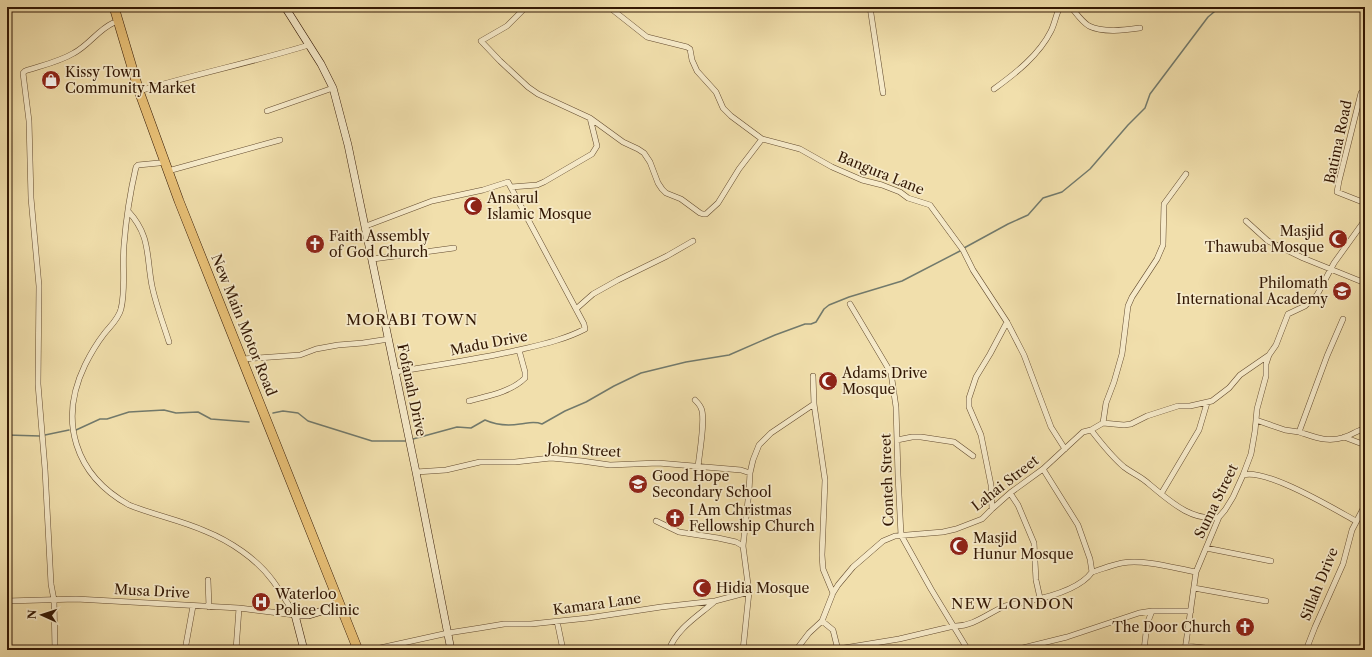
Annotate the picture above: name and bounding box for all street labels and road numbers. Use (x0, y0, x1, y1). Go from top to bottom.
street label: Batima Road (1320, 98, 1356, 185)
street label: Bangura Lane (835, 147, 927, 199)
street label: New Main Motor Road (207, 251, 281, 399)
street label: Madu Drive (449, 327, 529, 359)
street label: Fofanah Drive (393, 342, 431, 438)
street label: Conteh Street (876, 433, 898, 527)
street label: John Street (544, 439, 622, 461)
street label: Lahai Street (968, 451, 1042, 515)
street label: Suma Street (1190, 461, 1242, 541)
street label: Sillah Drive (1296, 545, 1342, 623)
street label: Musa Drive (114, 580, 191, 602)
street label: Kamara Lane (552, 589, 642, 619)

